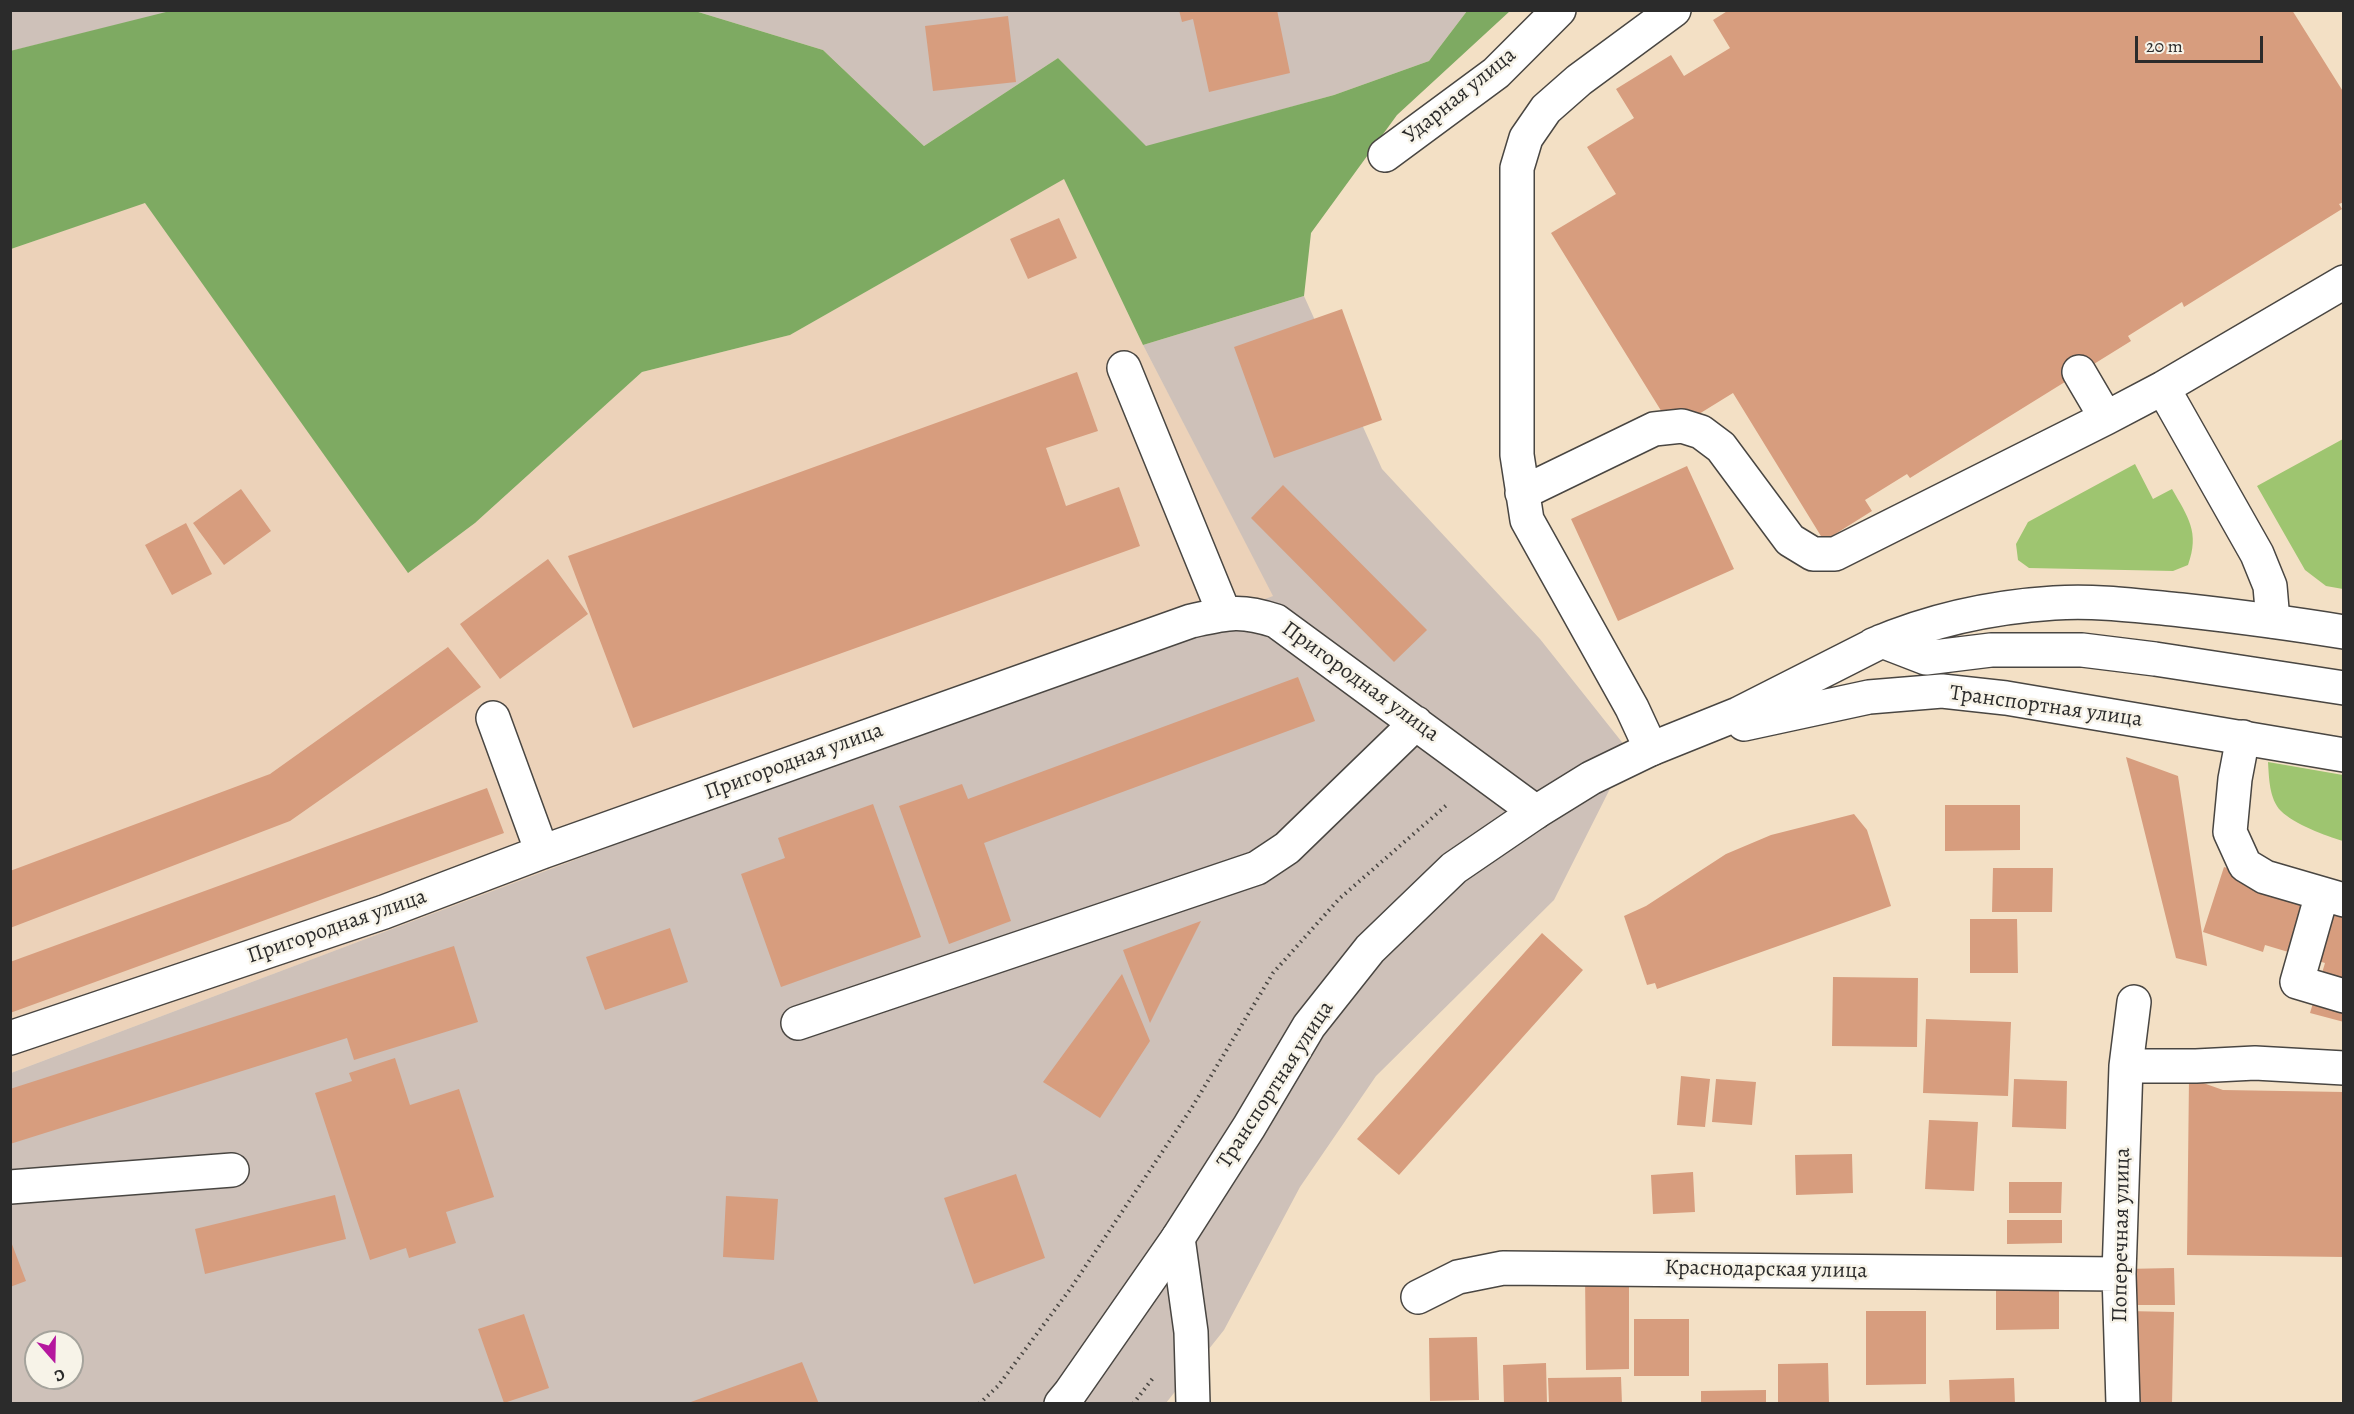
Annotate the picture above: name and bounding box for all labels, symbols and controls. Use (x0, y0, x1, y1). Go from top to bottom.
scale bar (2138, 24, 2266, 62)
text: 20 m (2146, 34, 2183, 58)
street label: Ударная улица (1398, 42, 1522, 150)
street label: Пригородная улица (1276, 616, 1444, 748)
street label: Транспортная улица (1948, 680, 2144, 734)
street label: Пригородная улица (701, 717, 887, 807)
street label: Пригородная улица (244, 884, 430, 970)
street label: Транспортная улица (1212, 996, 1340, 1174)
street label: Поперечная улица (2107, 1147, 2137, 1323)
street label: Краснодарская улица (1664, 1255, 1868, 1285)
north arrow (24, 1330, 84, 1390)
text: С (51, 1363, 68, 1387)

